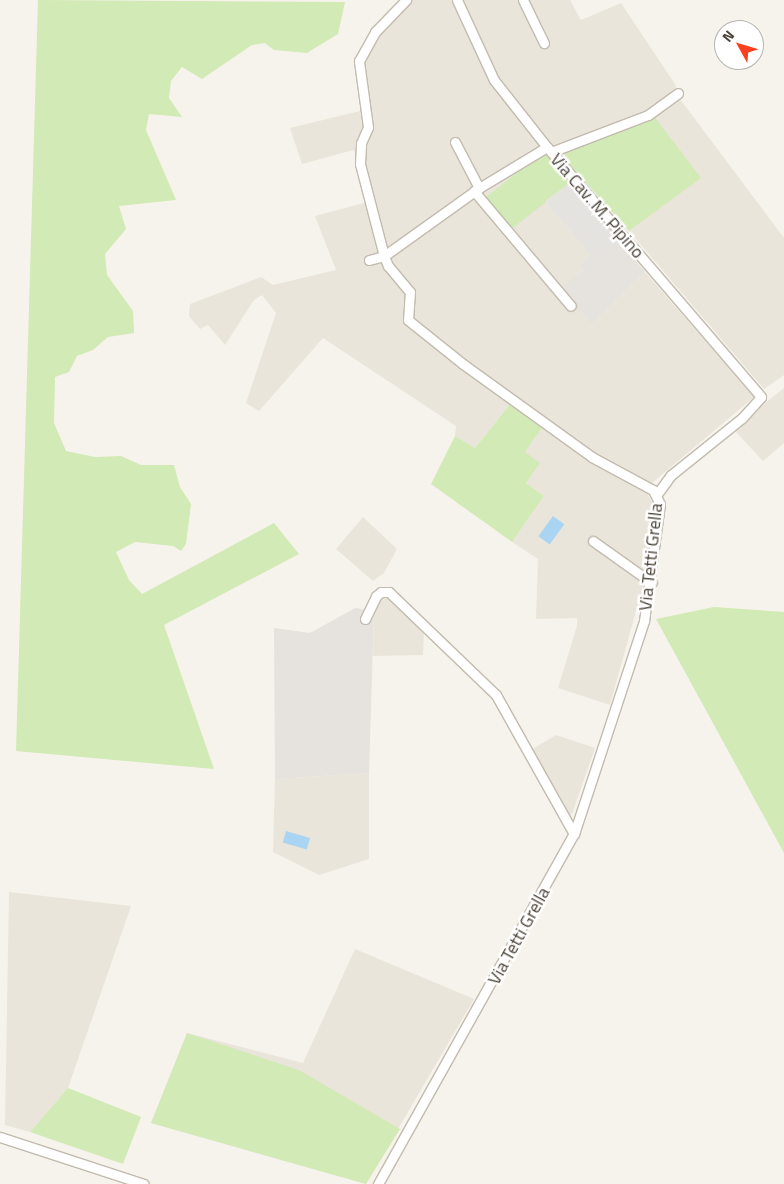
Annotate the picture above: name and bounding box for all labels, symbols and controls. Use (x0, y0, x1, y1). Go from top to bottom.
north arrow (714, 20, 764, 70)
text: N (717, 26, 739, 46)
street label: Via Cav. M. Pipino (545, 149, 649, 263)
street label: Via Tetti Grella (635, 502, 667, 612)
street label: Via Tetti Grella (483, 883, 555, 989)

